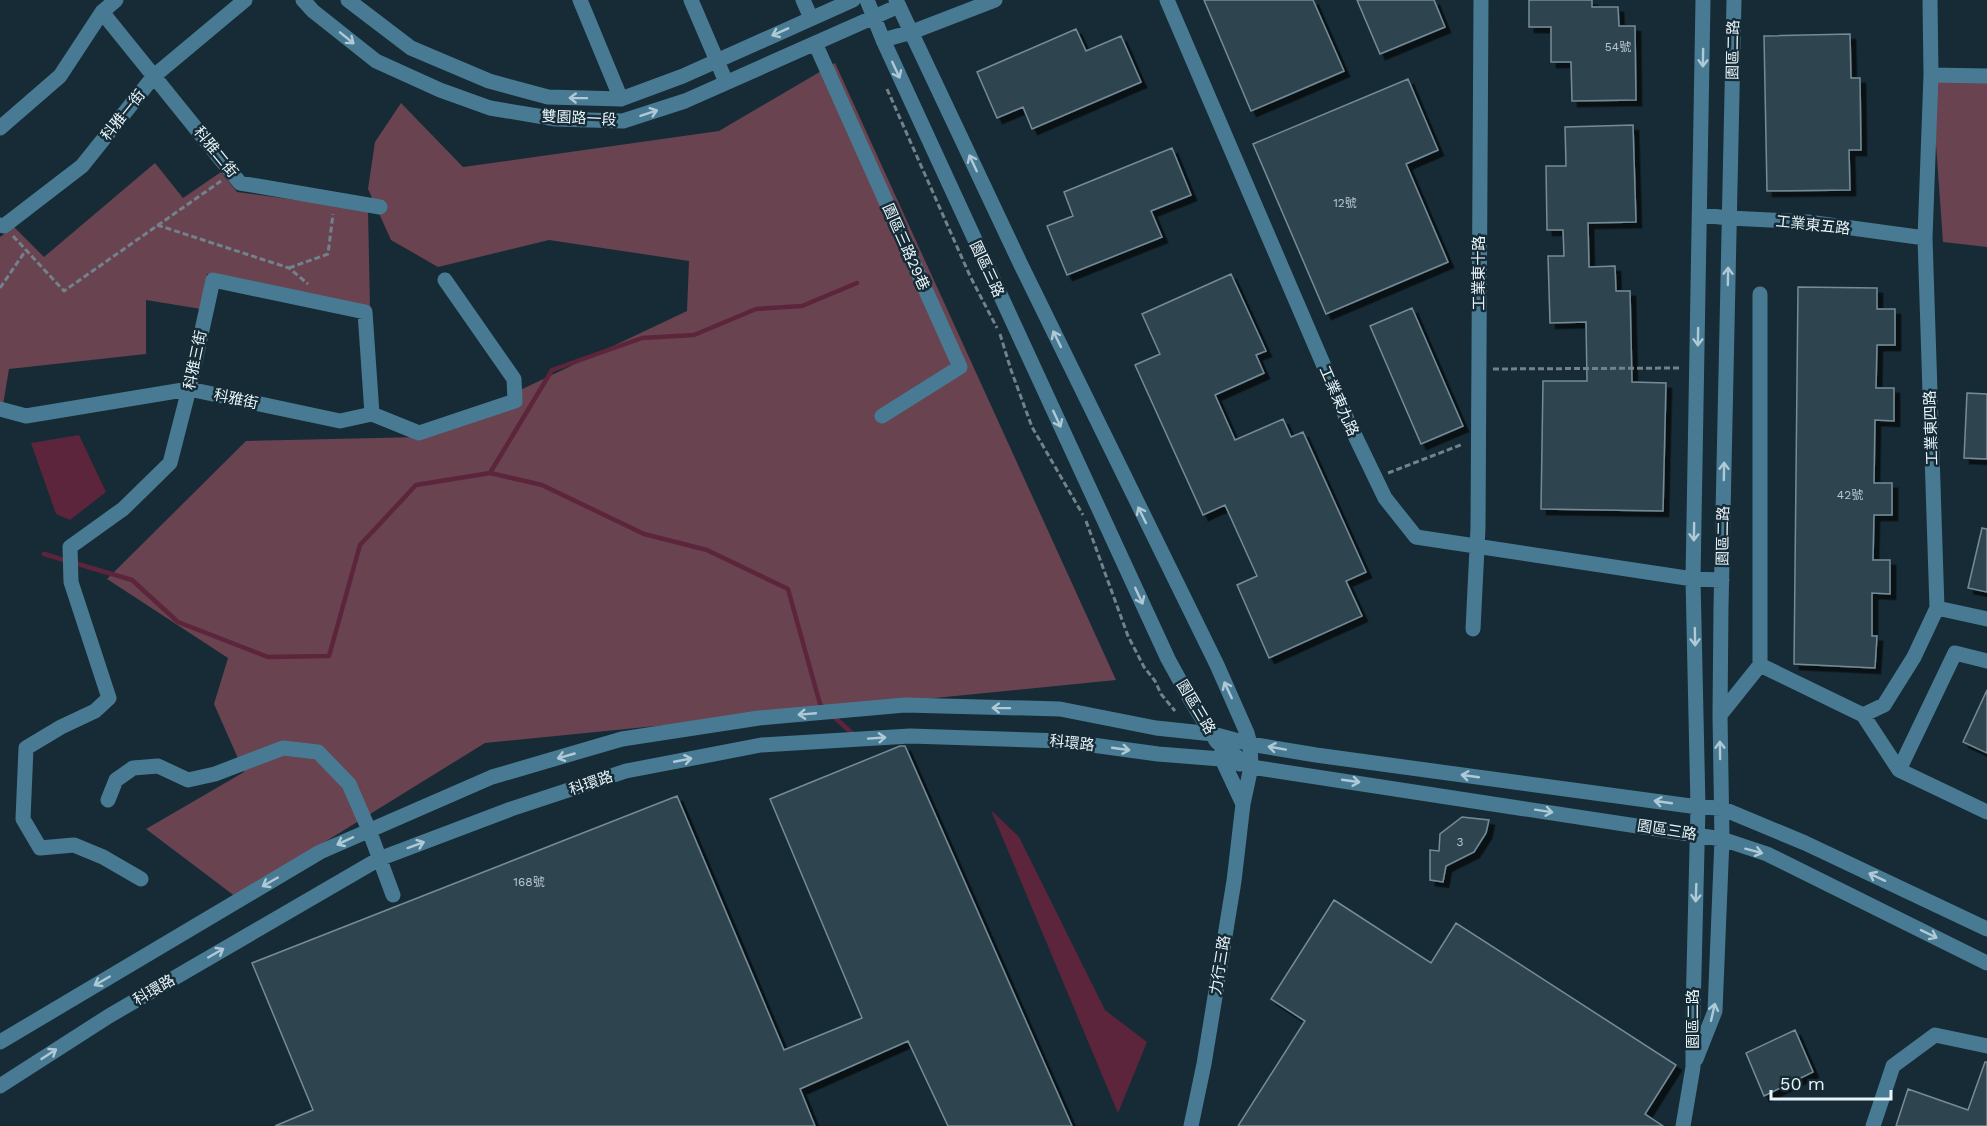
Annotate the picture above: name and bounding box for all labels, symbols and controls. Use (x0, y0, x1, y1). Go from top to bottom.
street label: 園區二路 (1723, 20, 1743, 80)
one-way arrow (771, 27, 789, 38)
one-way arrow (339, 32, 355, 45)
house number: 54號 (1605, 40, 1631, 54)
one-way arrow (1697, 48, 1709, 68)
one-way arrow (891, 61, 903, 79)
street label: 科雅一街 (97, 86, 149, 144)
one-way arrow (568, 92, 588, 104)
one-way arrow (639, 106, 658, 117)
street label: 雙園路一段 (541, 107, 617, 129)
street label: 科雅二街 (190, 123, 242, 181)
one-way arrow (967, 155, 978, 173)
house number: 12號 (1333, 196, 1357, 210)
street label: 園區三路29巷 (879, 201, 933, 293)
street label: 工業東五路 (1775, 212, 1851, 238)
street label: 工業東十路 (1470, 235, 1488, 311)
street label: 園區三路 (966, 238, 1008, 300)
one-way arrow (1722, 266, 1734, 286)
one-way arrow (1693, 327, 1704, 347)
street label: 科雅三街 (180, 329, 210, 391)
one-way arrow (1050, 331, 1062, 349)
street label: 工業東九路 (1316, 363, 1362, 439)
street label: 科雅街 (212, 386, 260, 412)
street label: 工業東四路 (1921, 390, 1941, 466)
one-way arrow (1051, 410, 1063, 428)
one-way arrow (1718, 461, 1730, 481)
house number: 42號 (1837, 488, 1863, 502)
one-way arrow (1136, 506, 1148, 524)
street label: 園區二路 (1713, 506, 1733, 566)
one-way arrow (1688, 522, 1700, 542)
one-way arrow (1133, 587, 1145, 605)
one-way arrow (1689, 627, 1700, 647)
street label: 園區三路 (1173, 677, 1219, 737)
one-way arrow (1221, 681, 1233, 699)
one-way arrow (992, 702, 1012, 713)
one-way arrow (797, 709, 817, 720)
one-way arrow (866, 732, 886, 743)
street label: 科環路 (1049, 732, 1095, 754)
one-way arrow (1714, 740, 1726, 760)
one-way arrow (1110, 743, 1130, 754)
one-way arrow (1267, 743, 1287, 754)
one-way arrow (557, 751, 576, 762)
one-way arrow (673, 754, 693, 765)
street label: 科環路 (567, 767, 615, 799)
one-way arrow (1460, 770, 1480, 781)
one-way arrow (1340, 776, 1360, 787)
one-way arrow (1654, 797, 1673, 808)
one-way arrow (1533, 806, 1553, 817)
street label: 園區三路 (1636, 816, 1698, 844)
house number: 3 (1457, 835, 1464, 849)
one-way arrow (336, 836, 354, 847)
one-way arrow (407, 838, 425, 849)
one-way arrow (1744, 845, 1763, 857)
one-way arrow (1869, 870, 1887, 882)
house number: 168號 (513, 875, 545, 889)
one-way arrow (262, 876, 279, 888)
one-way arrow (1690, 883, 1702, 903)
one-way arrow (1920, 929, 1938, 941)
street label: 力行三路 (1206, 934, 1234, 996)
one-way arrow (207, 947, 224, 959)
street label: 科環路 (130, 971, 178, 1009)
one-way arrow (94, 975, 111, 987)
street label: 園區二路 (1684, 989, 1702, 1049)
one-way arrow (1707, 1003, 1719, 1022)
one-way arrow (40, 1048, 57, 1060)
scale bar (1771, 1063, 1891, 1101)
text: 50 m (1780, 1073, 1825, 1094)

